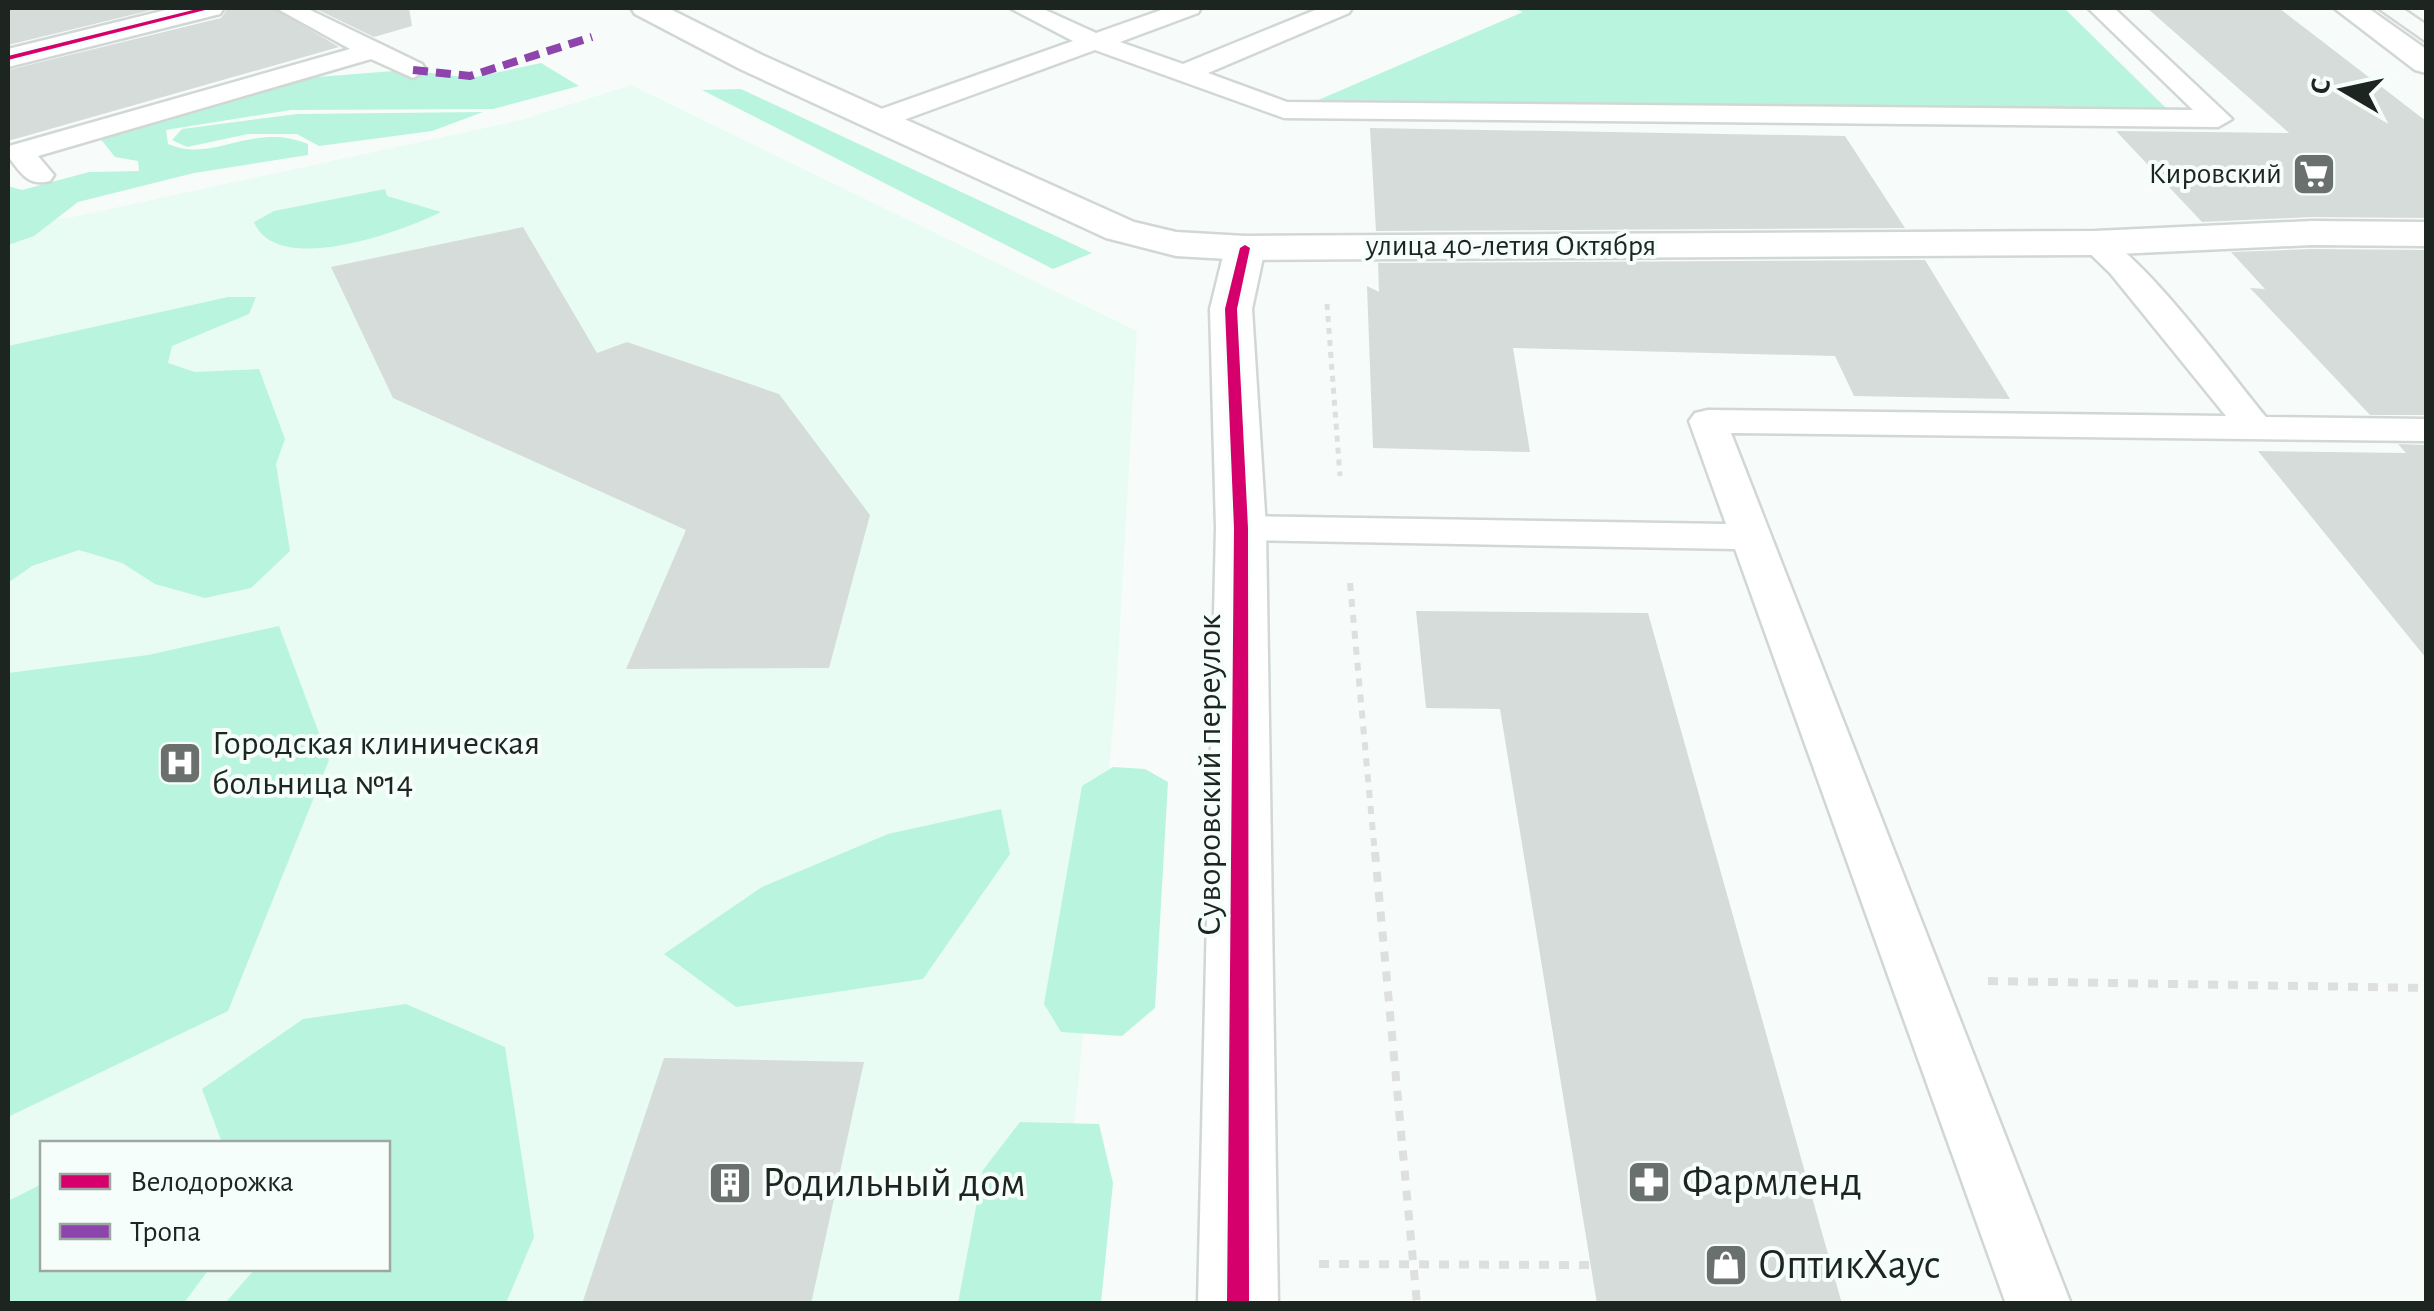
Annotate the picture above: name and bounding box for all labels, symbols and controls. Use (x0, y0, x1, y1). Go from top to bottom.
north arrow (2294, 40, 2394, 140)
text: С (2306, 77, 2336, 96)
supermarket icon: Кировский (2291, 151, 2337, 197)
place label: Кировский (2148, 159, 2282, 189)
street label: улица 40-летия Октября (1365, 231, 1656, 261)
street label: Суворовский переулок (1192, 614, 1227, 936)
place label: Городская клиническая больница №14 (212, 726, 540, 801)
hospital icon: Городская клиническая больница №14 (157, 740, 203, 786)
legend (40, 1141, 390, 1271)
pharmacy icon: Фармленд (1626, 1159, 1672, 1205)
building icon: Родильный дом (707, 1160, 753, 1206)
place label: Фармленд (1682, 1161, 1862, 1203)
place label: Родильный дом (762, 1162, 1026, 1204)
text: Велодорожка (130, 1167, 294, 1197)
text: Тропа (130, 1217, 201, 1247)
shop icon: ОптикХаус (1703, 1242, 1749, 1288)
place label: ОптикХаус (1758, 1244, 1941, 1286)

